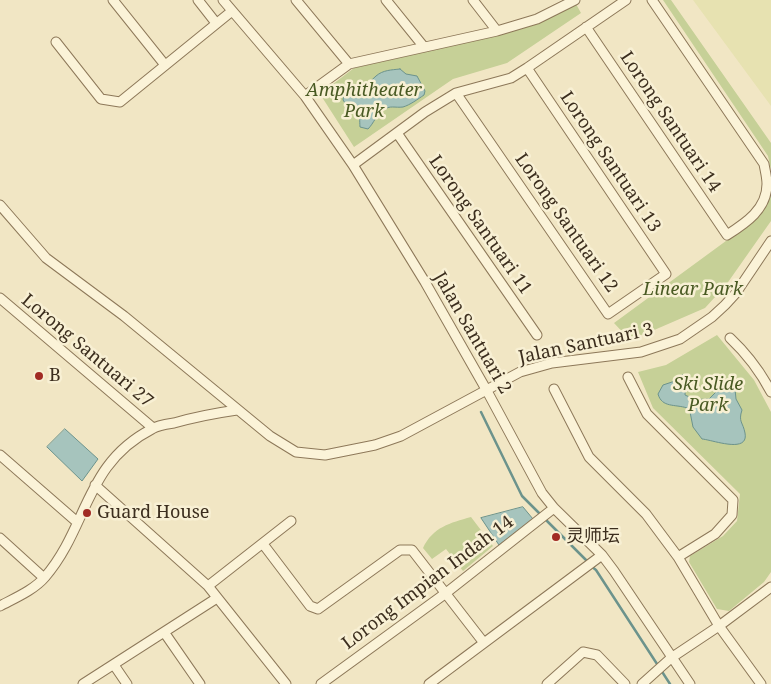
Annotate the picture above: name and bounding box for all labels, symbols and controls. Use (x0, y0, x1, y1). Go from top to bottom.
street label: Lorong Santuari 14 (615, 48, 725, 196)
park label: Amphitheater Park (306, 80, 422, 122)
street label: Lorong Santuari 13 (555, 88, 665, 236)
street label: Lorong Santuari 12 (510, 149, 622, 297)
street label: Lorong Santuari 11 (424, 151, 536, 299)
street label: Jalan Santuari 2 (428, 268, 516, 398)
park label: Linear Park (643, 279, 743, 301)
street label: Lorong Santuari 27 (17, 290, 157, 412)
street label: Jalan Santuari 3 (517, 319, 655, 369)
place label: B (49, 365, 61, 387)
marker: B (33, 370, 45, 382)
park label: Ski Slide Park (673, 374, 743, 416)
place label: Guard House (97, 502, 209, 524)
marker: Guard House (81, 507, 93, 519)
street label: Lorong Impian Indah 14 (338, 512, 518, 654)
place label: 灵师坛 (566, 526, 620, 548)
marker: 灵师坛 (550, 531, 562, 543)

